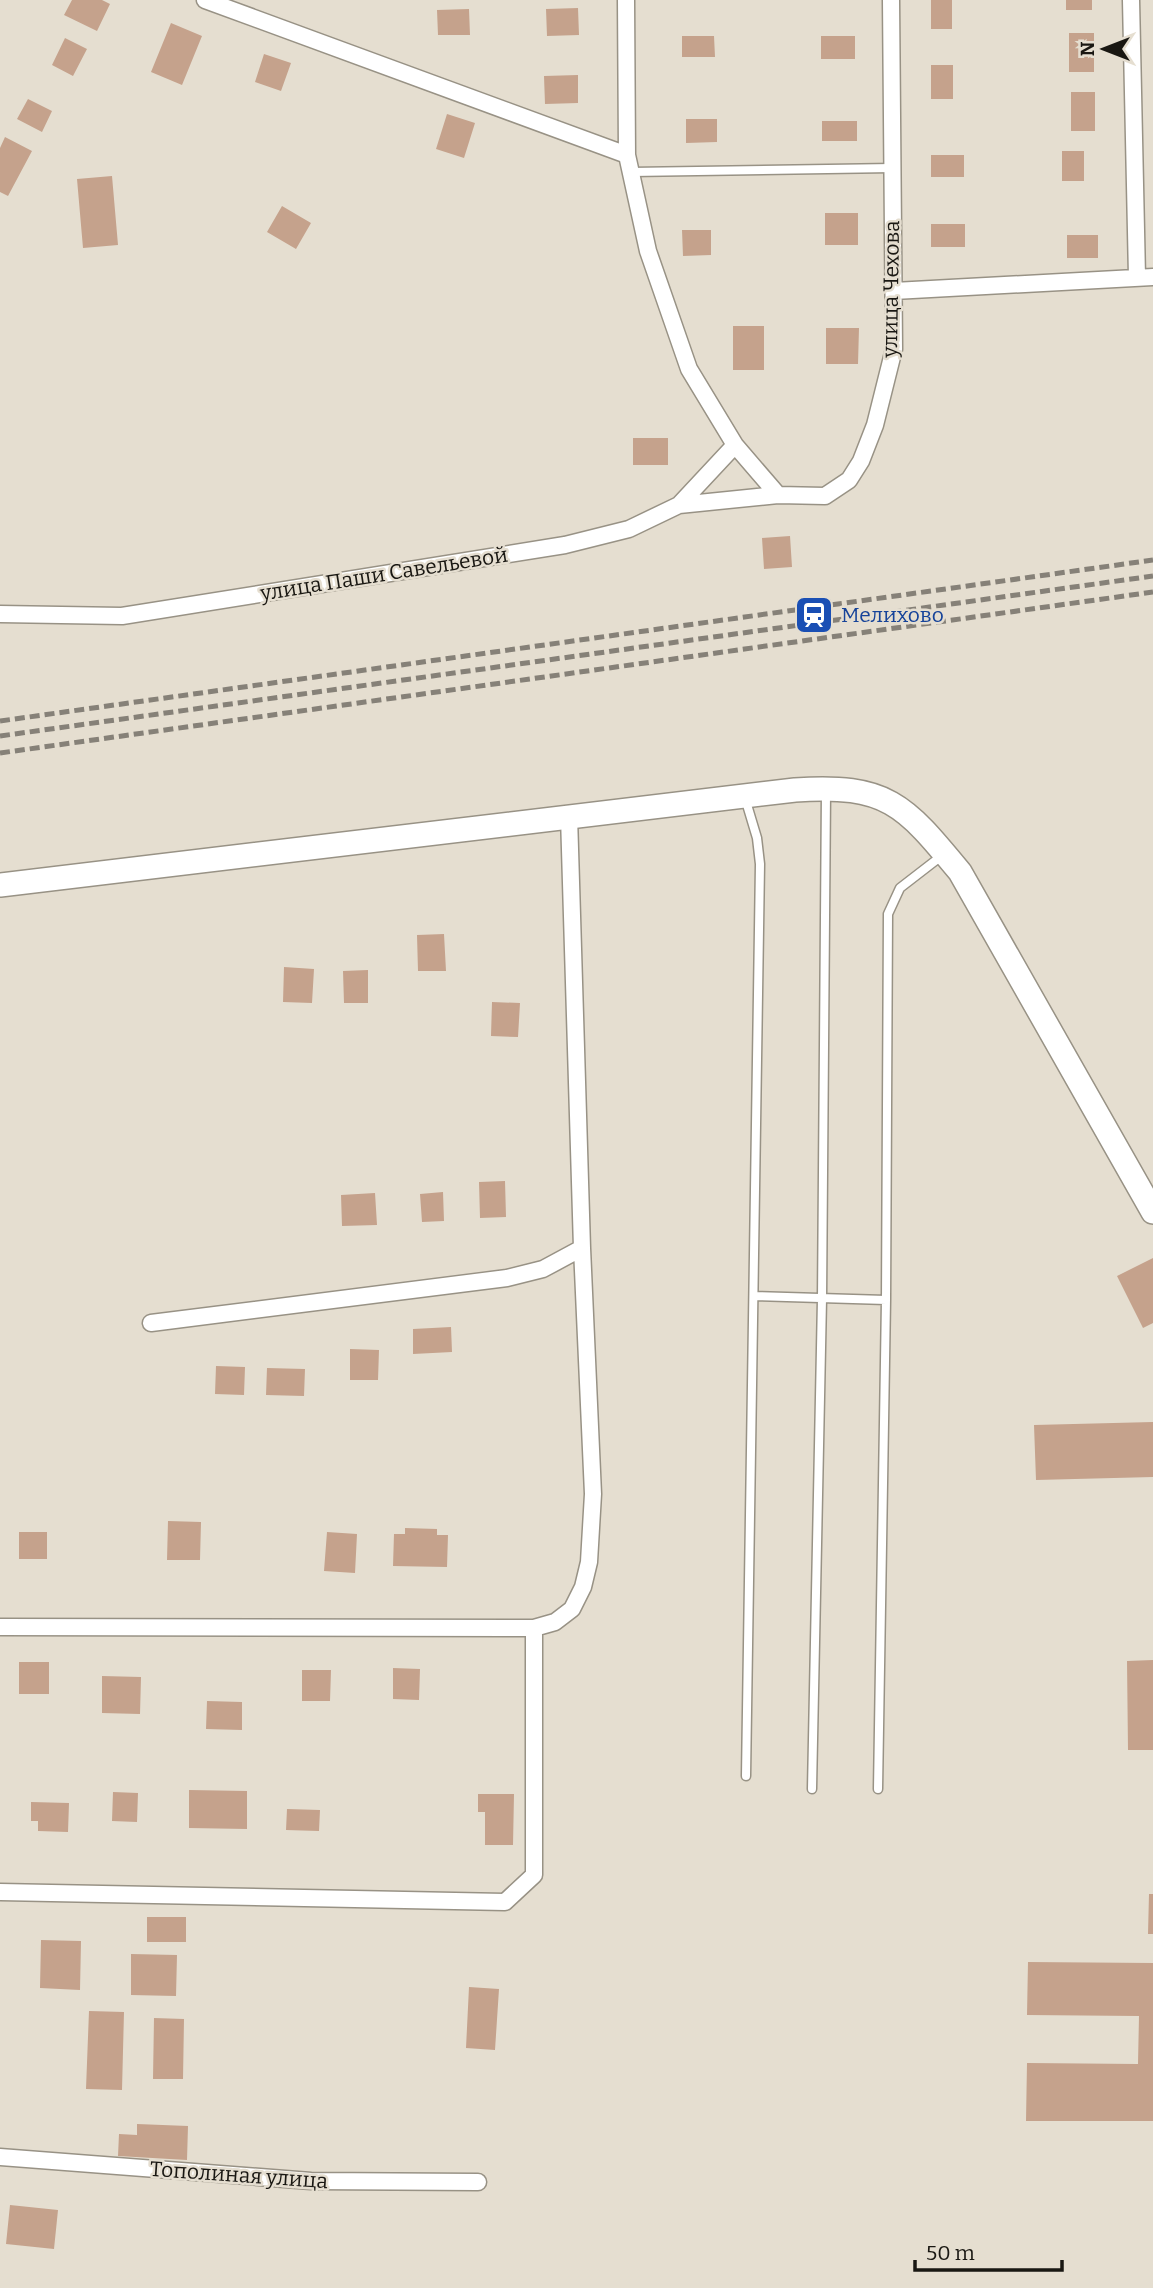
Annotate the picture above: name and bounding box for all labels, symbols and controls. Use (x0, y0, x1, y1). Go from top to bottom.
north arrow (1069, 14, 1139, 84)
text: N (1076, 41, 1099, 56)
street label: улица Чехова (877, 220, 905, 359)
street label: улица Паши Савельевой (257, 542, 510, 607)
station icon: Мелихово (793, 594, 835, 636)
place label: Мелихово (841, 602, 944, 628)
street label: Тополиная улица (149, 2156, 329, 2194)
scale bar (915, 2228, 1062, 2272)
text: 50 m (926, 2240, 975, 2266)

